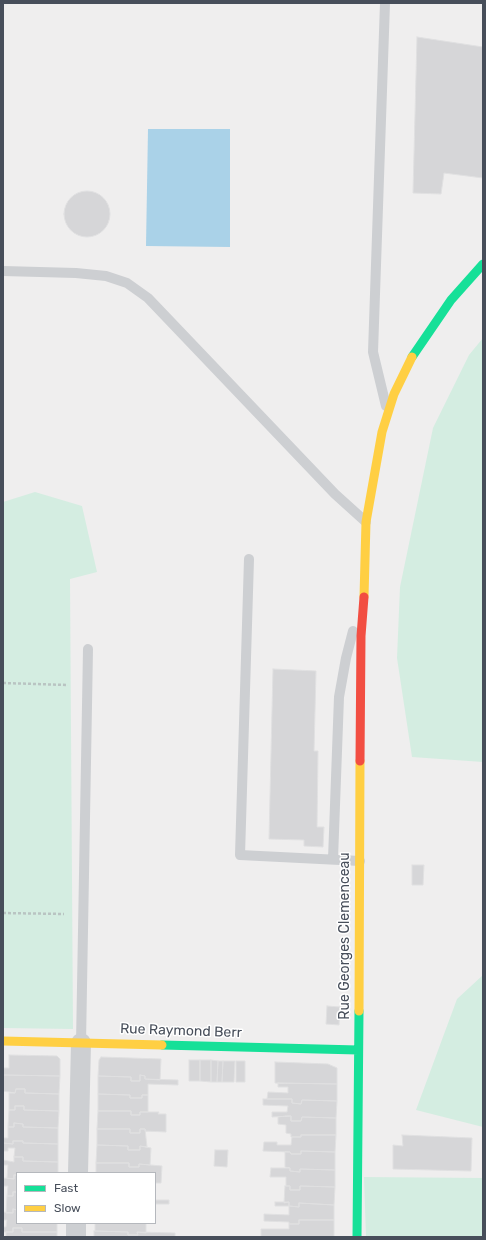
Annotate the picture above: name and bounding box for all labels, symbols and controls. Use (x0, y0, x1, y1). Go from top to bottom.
street label: Rue Georges Clemenceau (337, 852, 353, 1020)
street label: Rue Raymond Berr (120, 1020, 242, 1042)
legend (16, 1172, 156, 1224)
text: Fast (54, 1181, 78, 1195)
text: Slow (54, 1201, 81, 1215)

